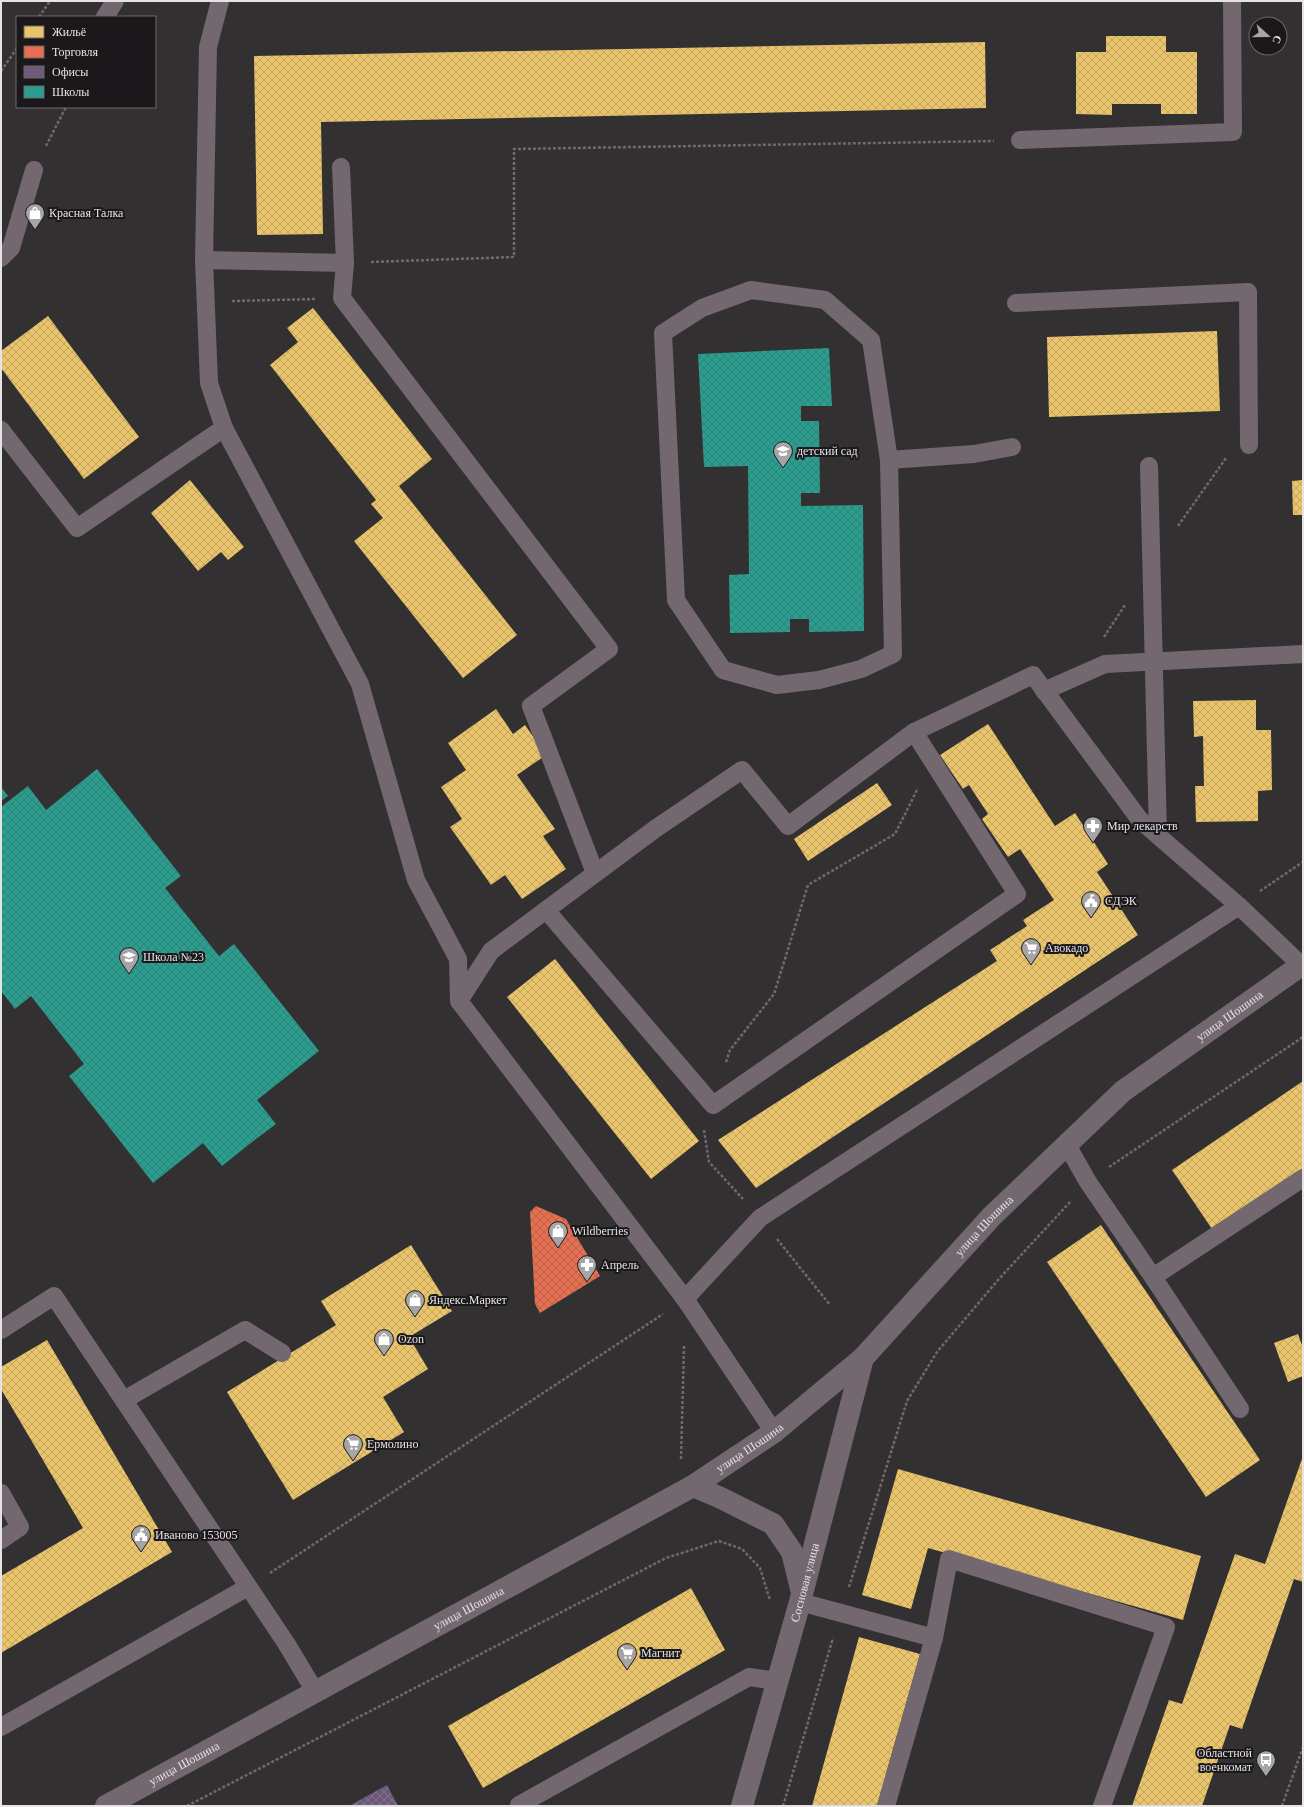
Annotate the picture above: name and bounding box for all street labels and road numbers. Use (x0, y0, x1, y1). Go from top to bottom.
street label: улица Шошина (1194, 987, 1266, 1044)
street label: улица Шошина (952, 1192, 1017, 1259)
street label: улица Шошина (714, 1420, 787, 1476)
street label: Сосновая улица (788, 1541, 822, 1624)
street label: улица Шошина (431, 1583, 507, 1633)
street label: улица Шошина (146, 1738, 222, 1788)

